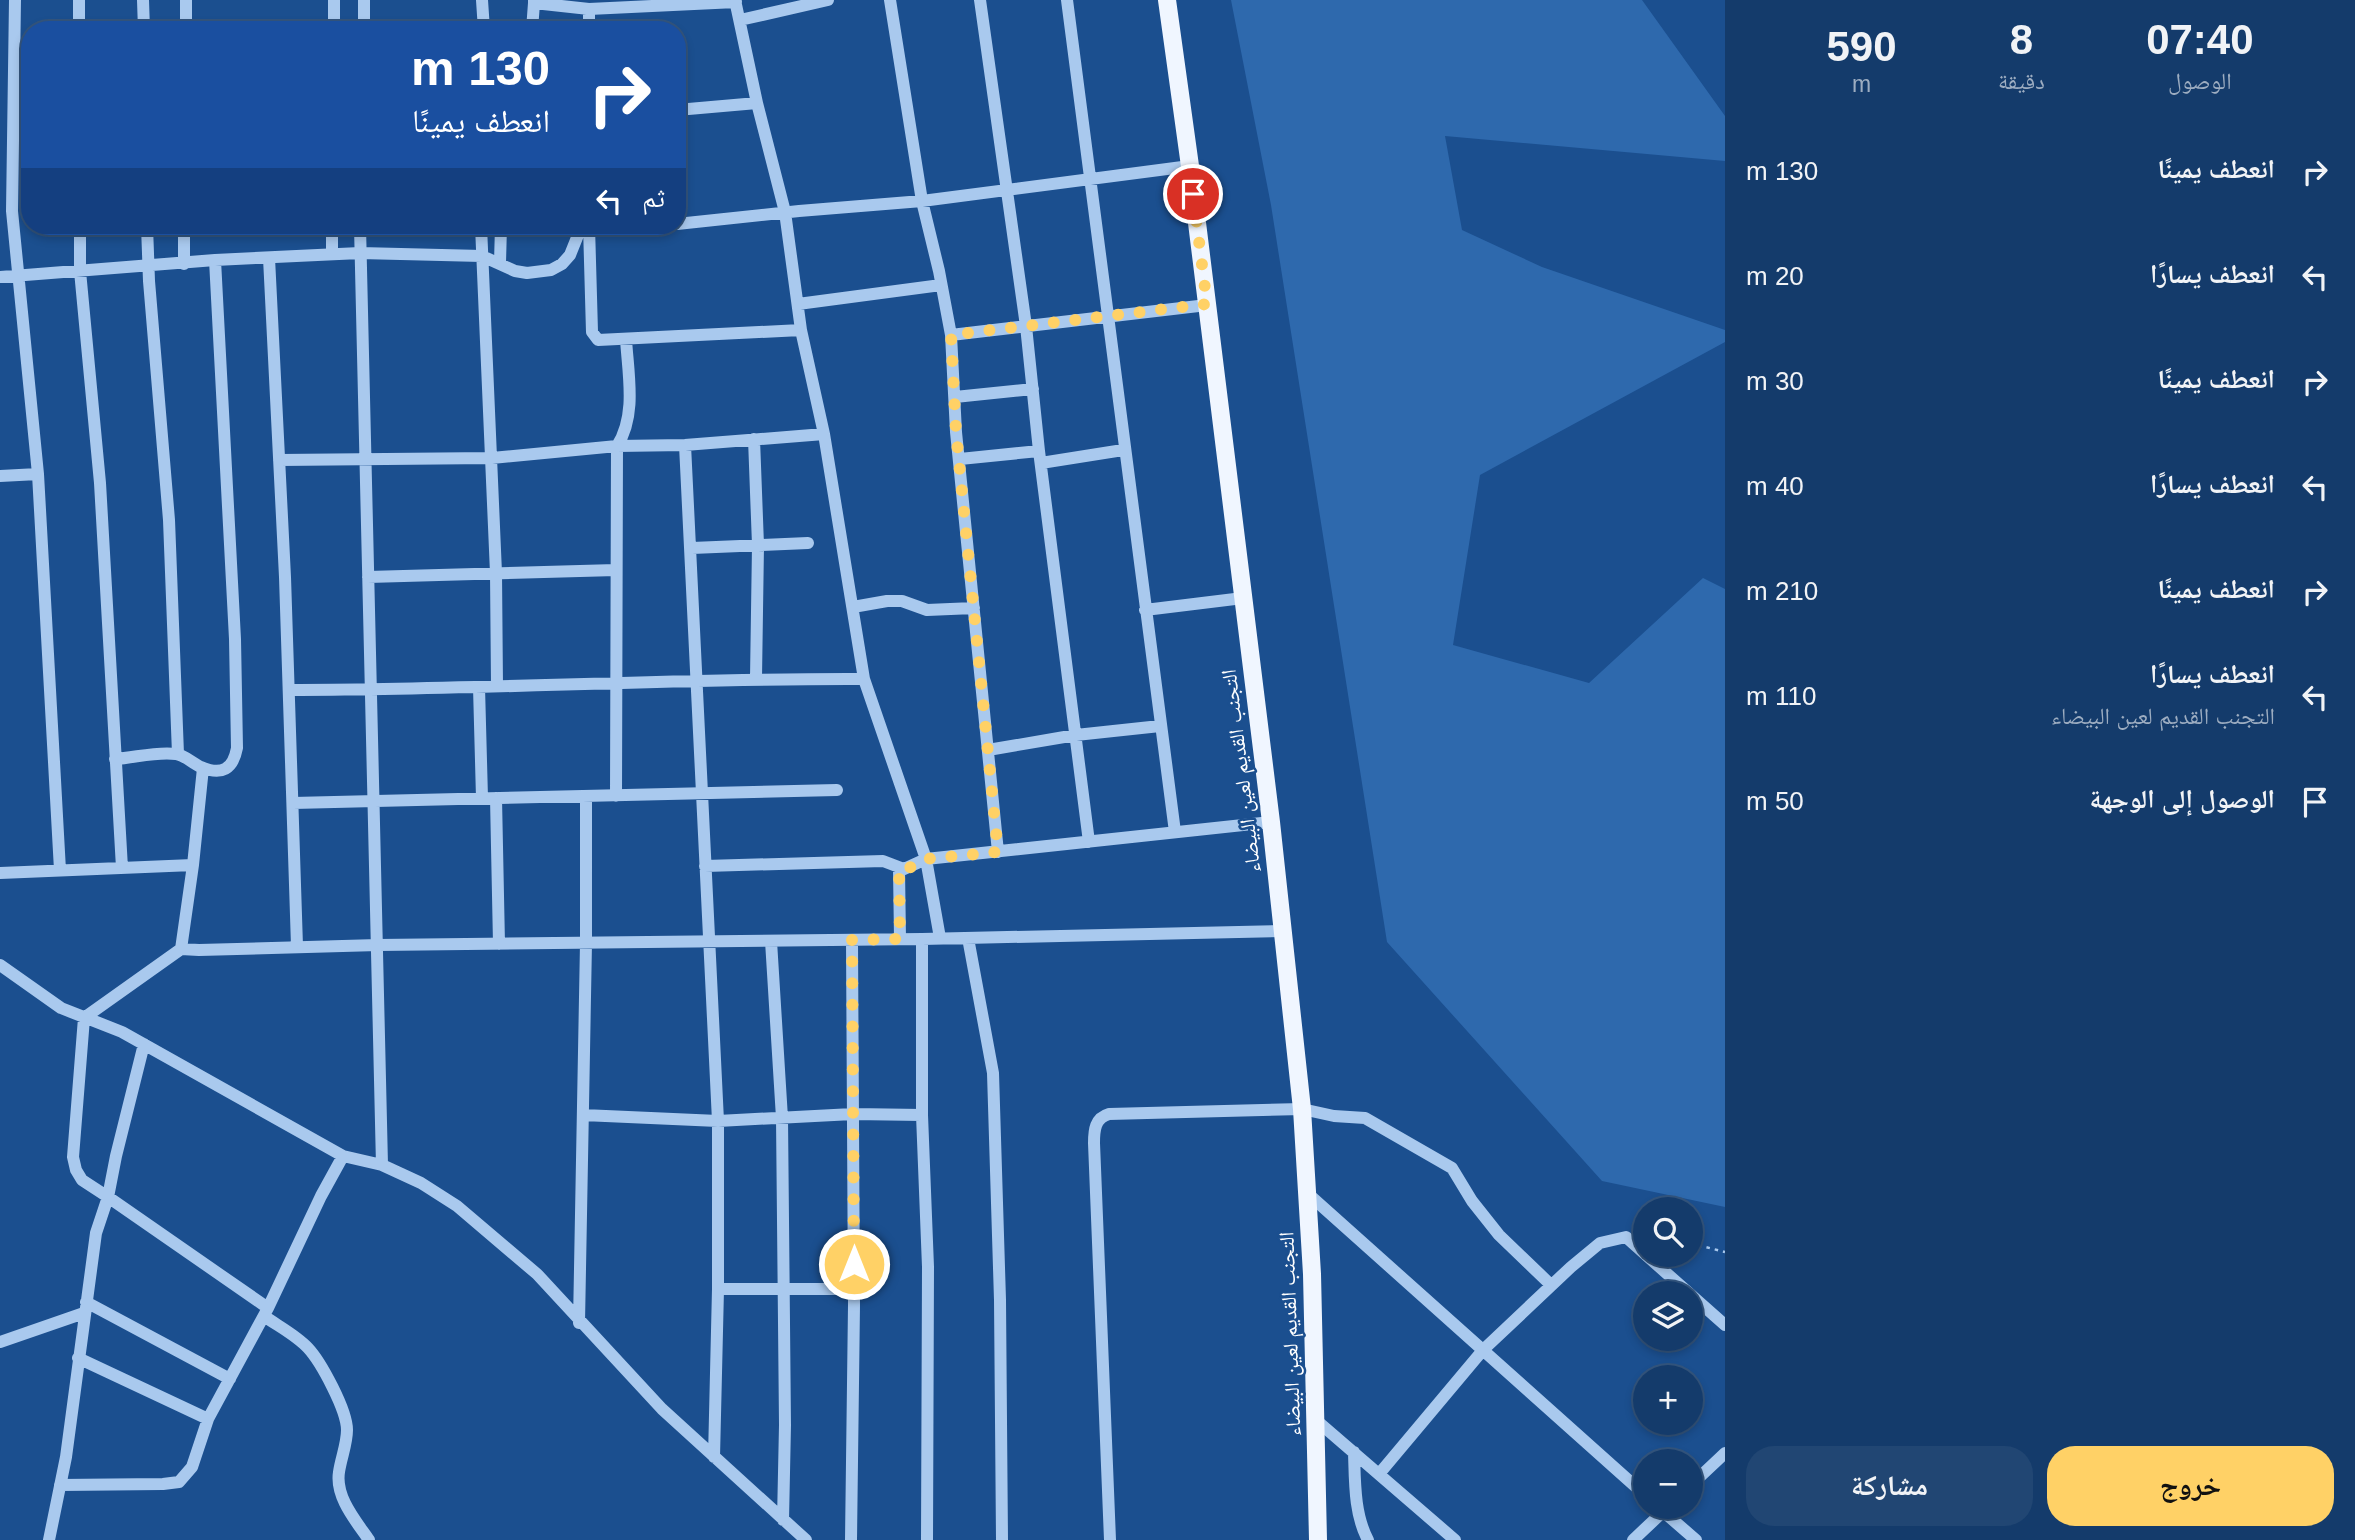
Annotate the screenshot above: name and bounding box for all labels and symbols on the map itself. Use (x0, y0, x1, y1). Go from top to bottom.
pin (1163, 164, 1223, 224)
street label: التجنب القديم لعين البيضاء (1217, 668, 1267, 874)
position arrow (817, 1227, 891, 1301)
street label: التجنب القديم لعين البيضاء (1274, 1231, 1308, 1437)

